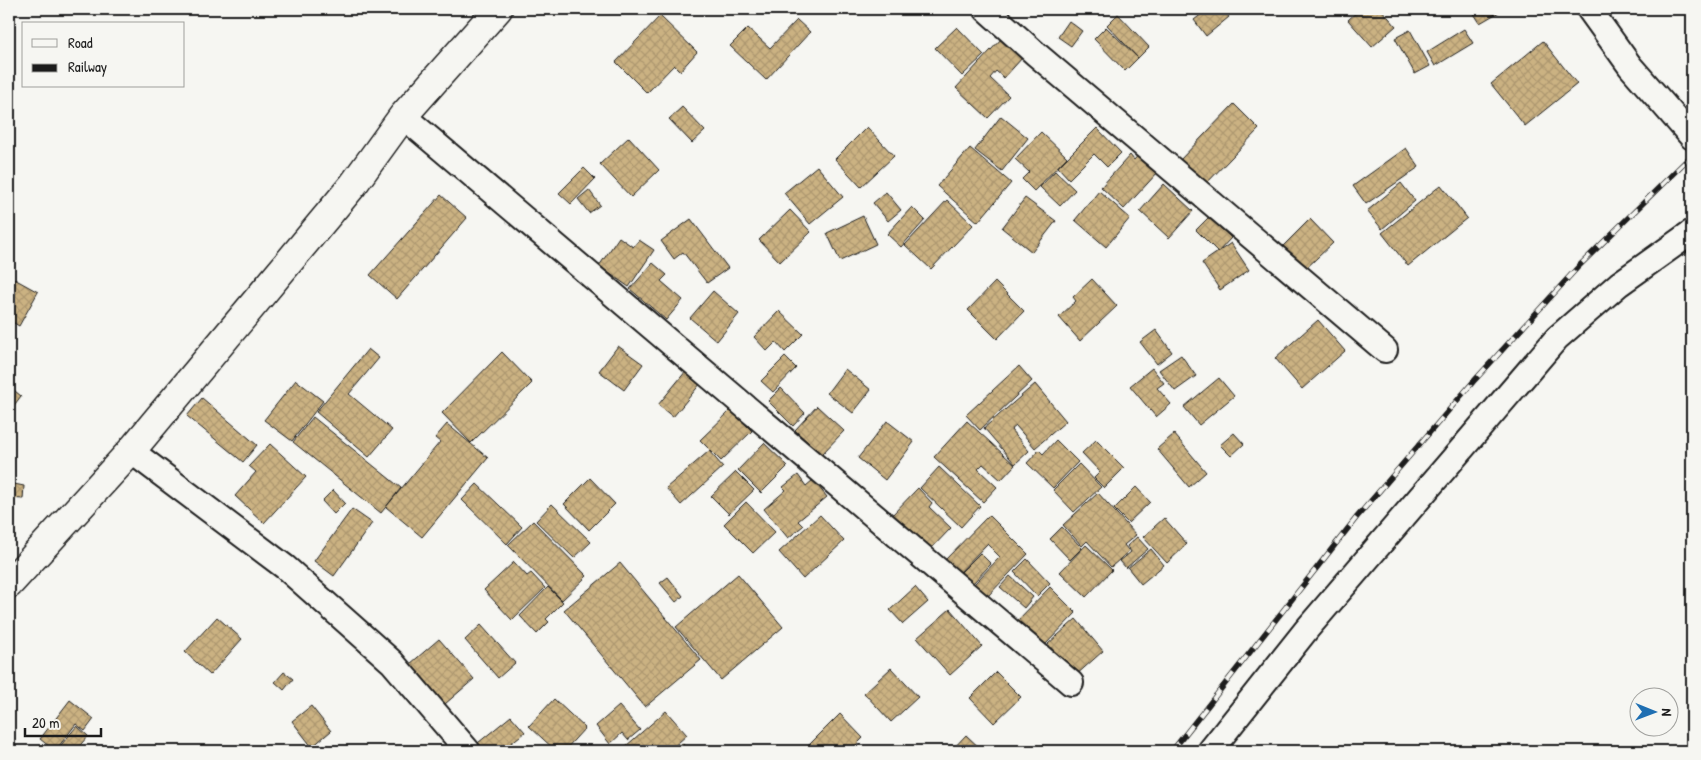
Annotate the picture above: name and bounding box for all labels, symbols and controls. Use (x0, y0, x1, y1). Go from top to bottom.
legend (22, 22, 185, 88)
text: Road (68, 32, 93, 53)
text: Railway (68, 56, 107, 77)
north arrow (1628, 688, 1678, 738)
scale bar (25, 705, 101, 737)
text: N (1658, 708, 1677, 717)
text: 20 m (32, 712, 59, 733)

